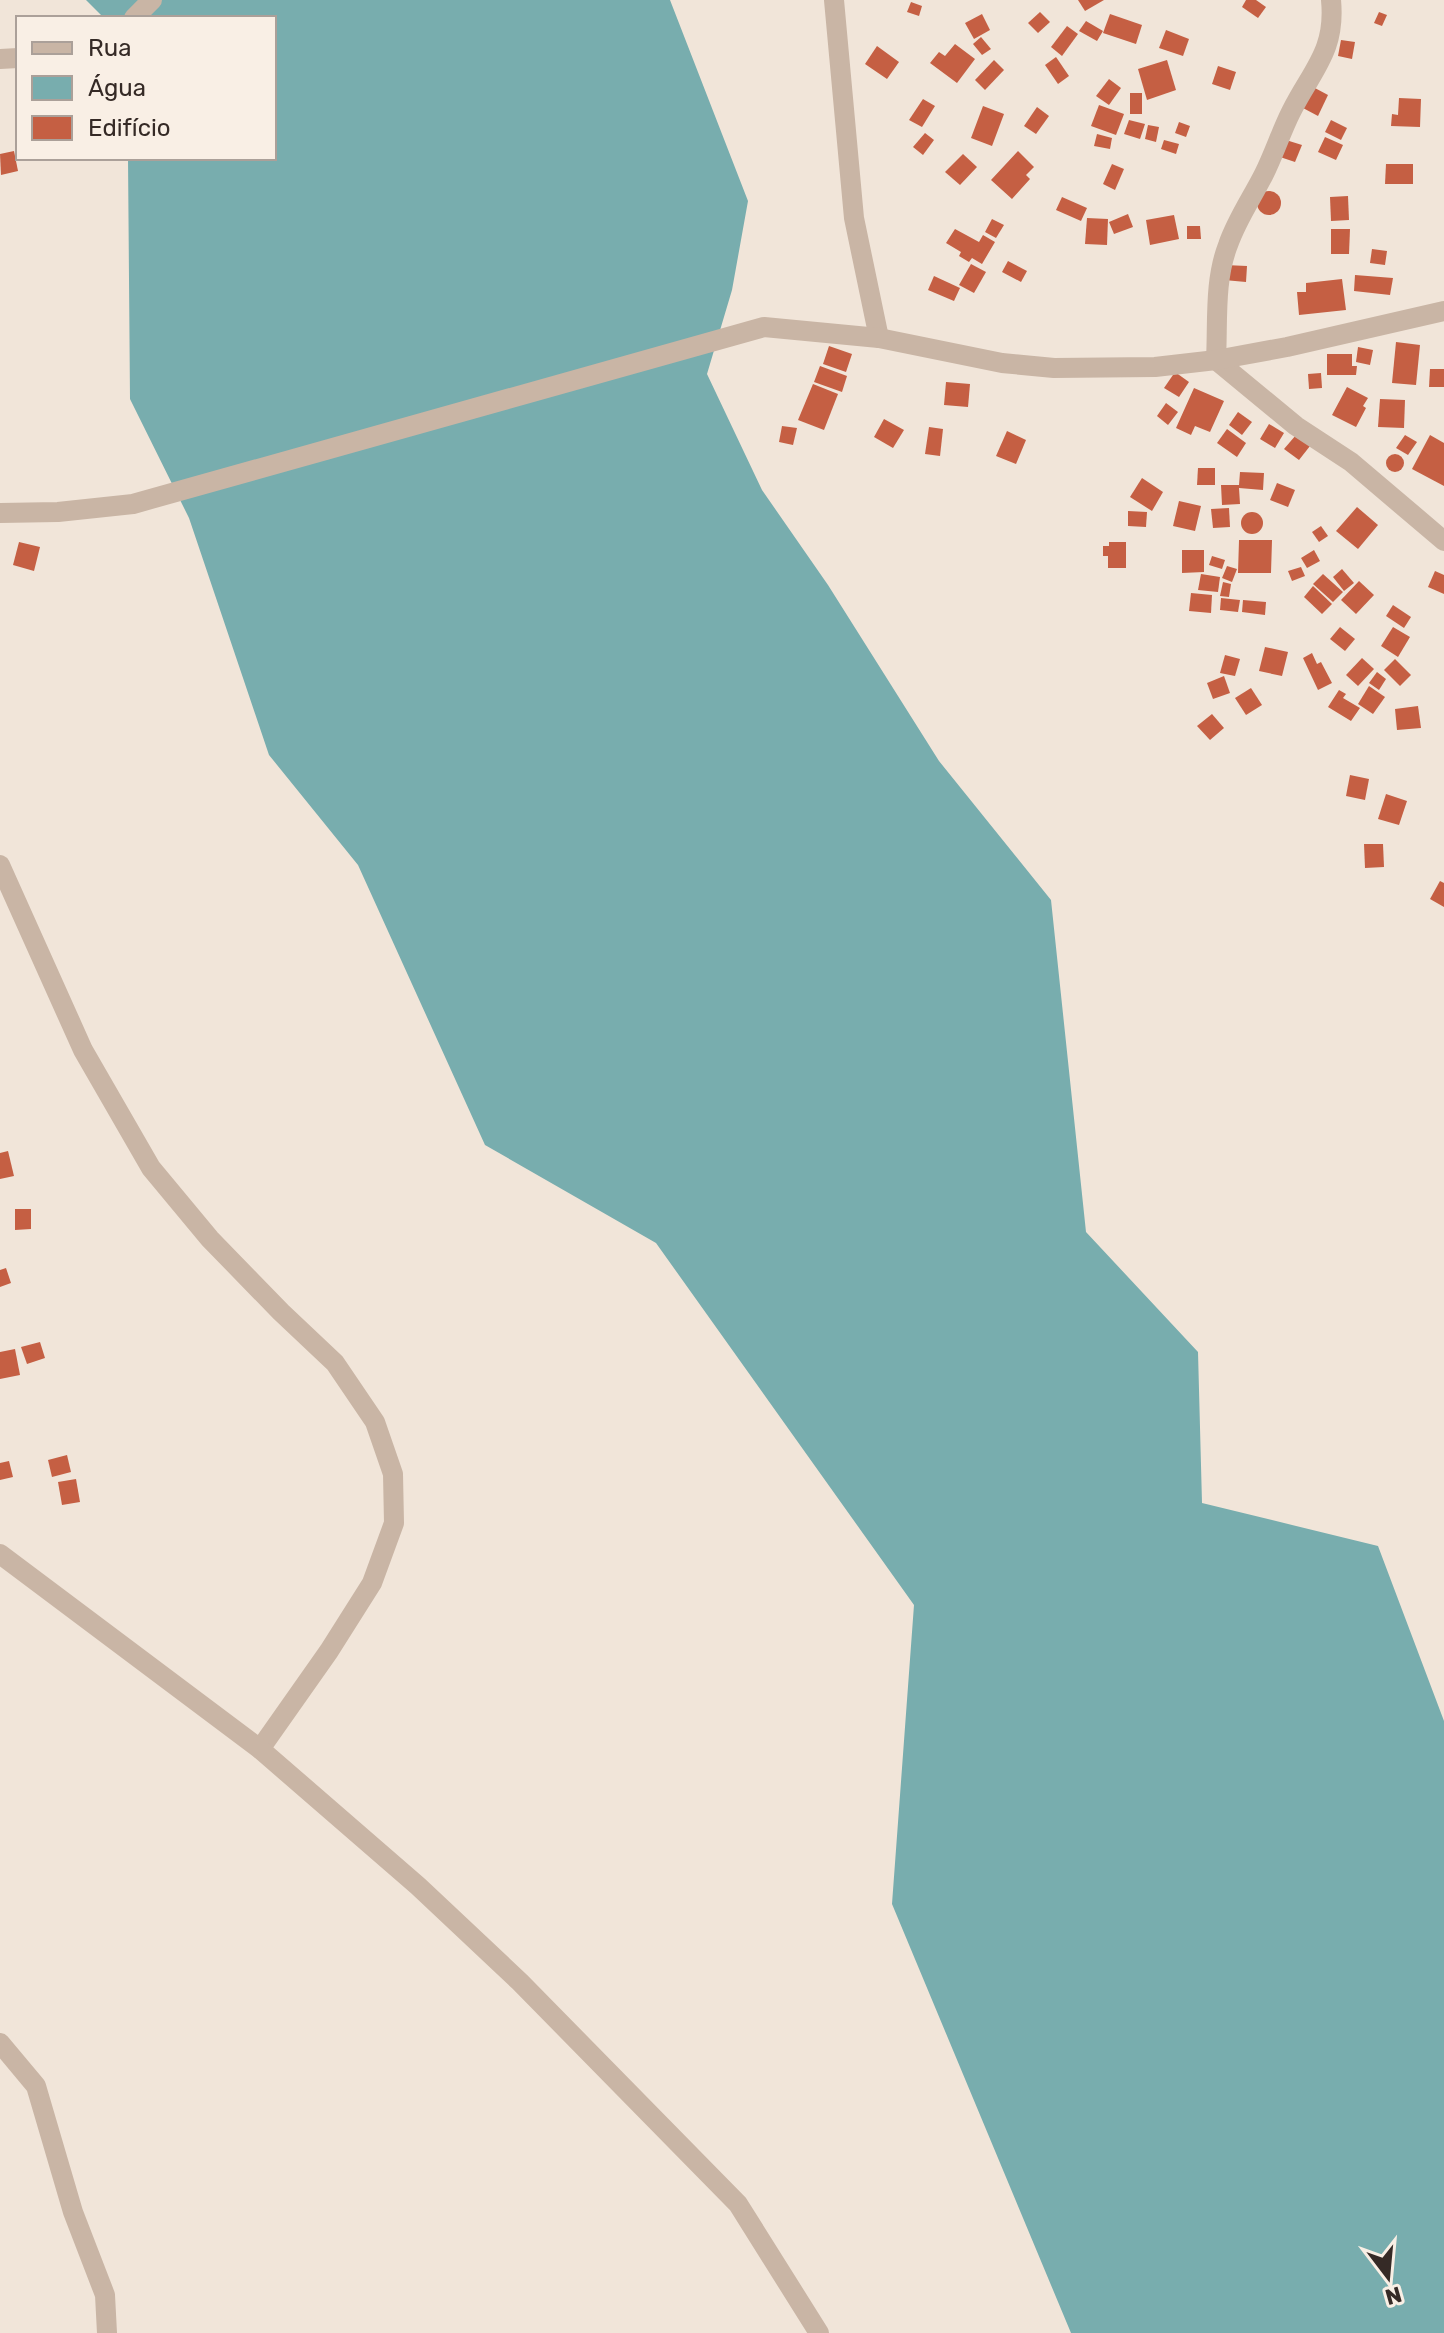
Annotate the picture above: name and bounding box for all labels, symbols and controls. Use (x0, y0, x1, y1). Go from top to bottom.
legend (16, 16, 276, 160)
text: Rua (88, 34, 131, 62)
text: Água (88, 74, 146, 102)
text: Edifício (88, 114, 171, 142)
north arrow (1348, 2237, 1428, 2317)
text: N (1382, 2281, 1405, 2311)

